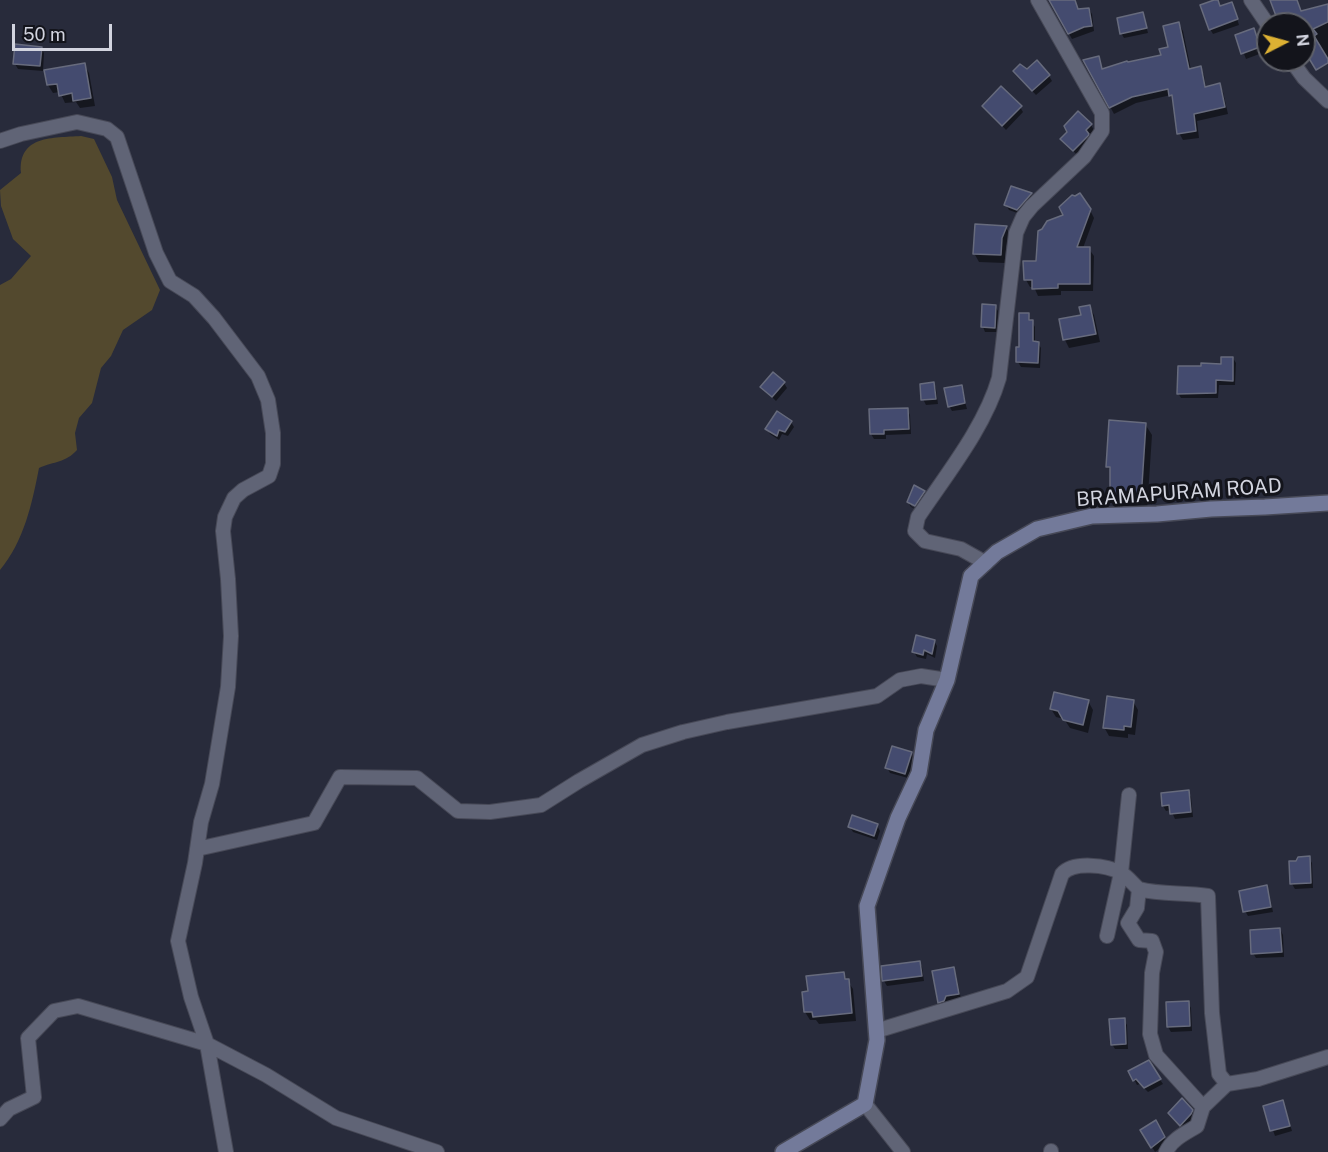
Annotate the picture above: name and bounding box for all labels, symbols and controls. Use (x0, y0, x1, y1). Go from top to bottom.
scale bar (15, 12, 116, 50)
north arrow (1256, 12, 1316, 72)
text: 50 m (23, 24, 66, 45)
text: N (1292, 33, 1313, 47)
street label: BRAMAPURAM ROAD (1076, 474, 1282, 512)

